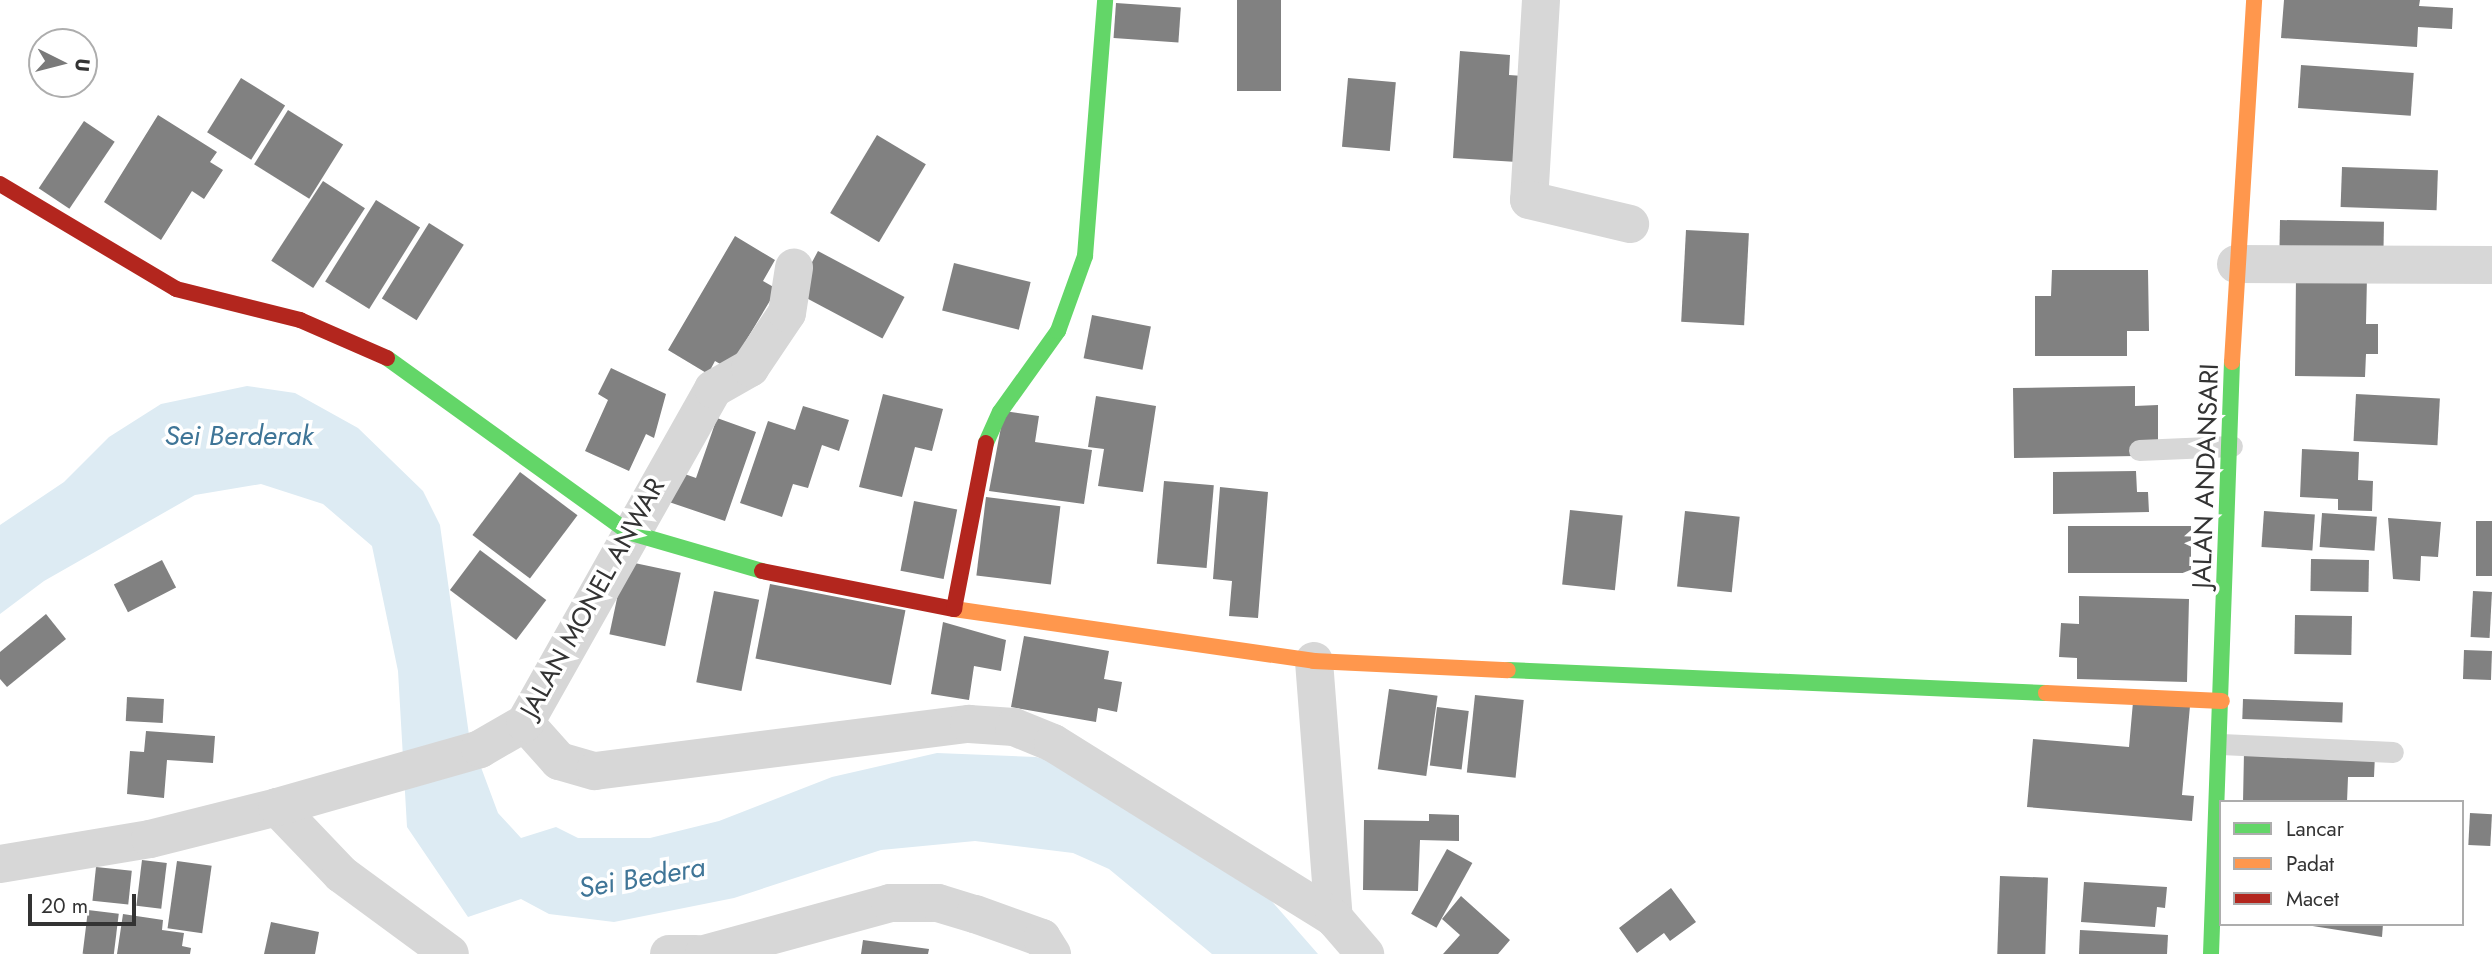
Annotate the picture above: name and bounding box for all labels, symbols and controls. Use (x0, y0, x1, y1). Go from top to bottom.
north arrow (28, 28, 98, 98)
text: U (68, 57, 97, 73)
street label: JALAN ANDANSARI (2186, 363, 2226, 589)
water label: Sei Berderak (164, 419, 314, 453)
street label: JALAN MONEL ANWAR (514, 473, 672, 723)
legend (2219, 800, 2464, 926)
text: Lancar (2286, 814, 2344, 844)
text: Padat (2286, 849, 2334, 879)
water label: Sei Bedera (576, 850, 708, 906)
scale bar (32, 880, 140, 924)
text: Macet (2286, 884, 2339, 914)
text: 20 m (41, 891, 88, 921)

